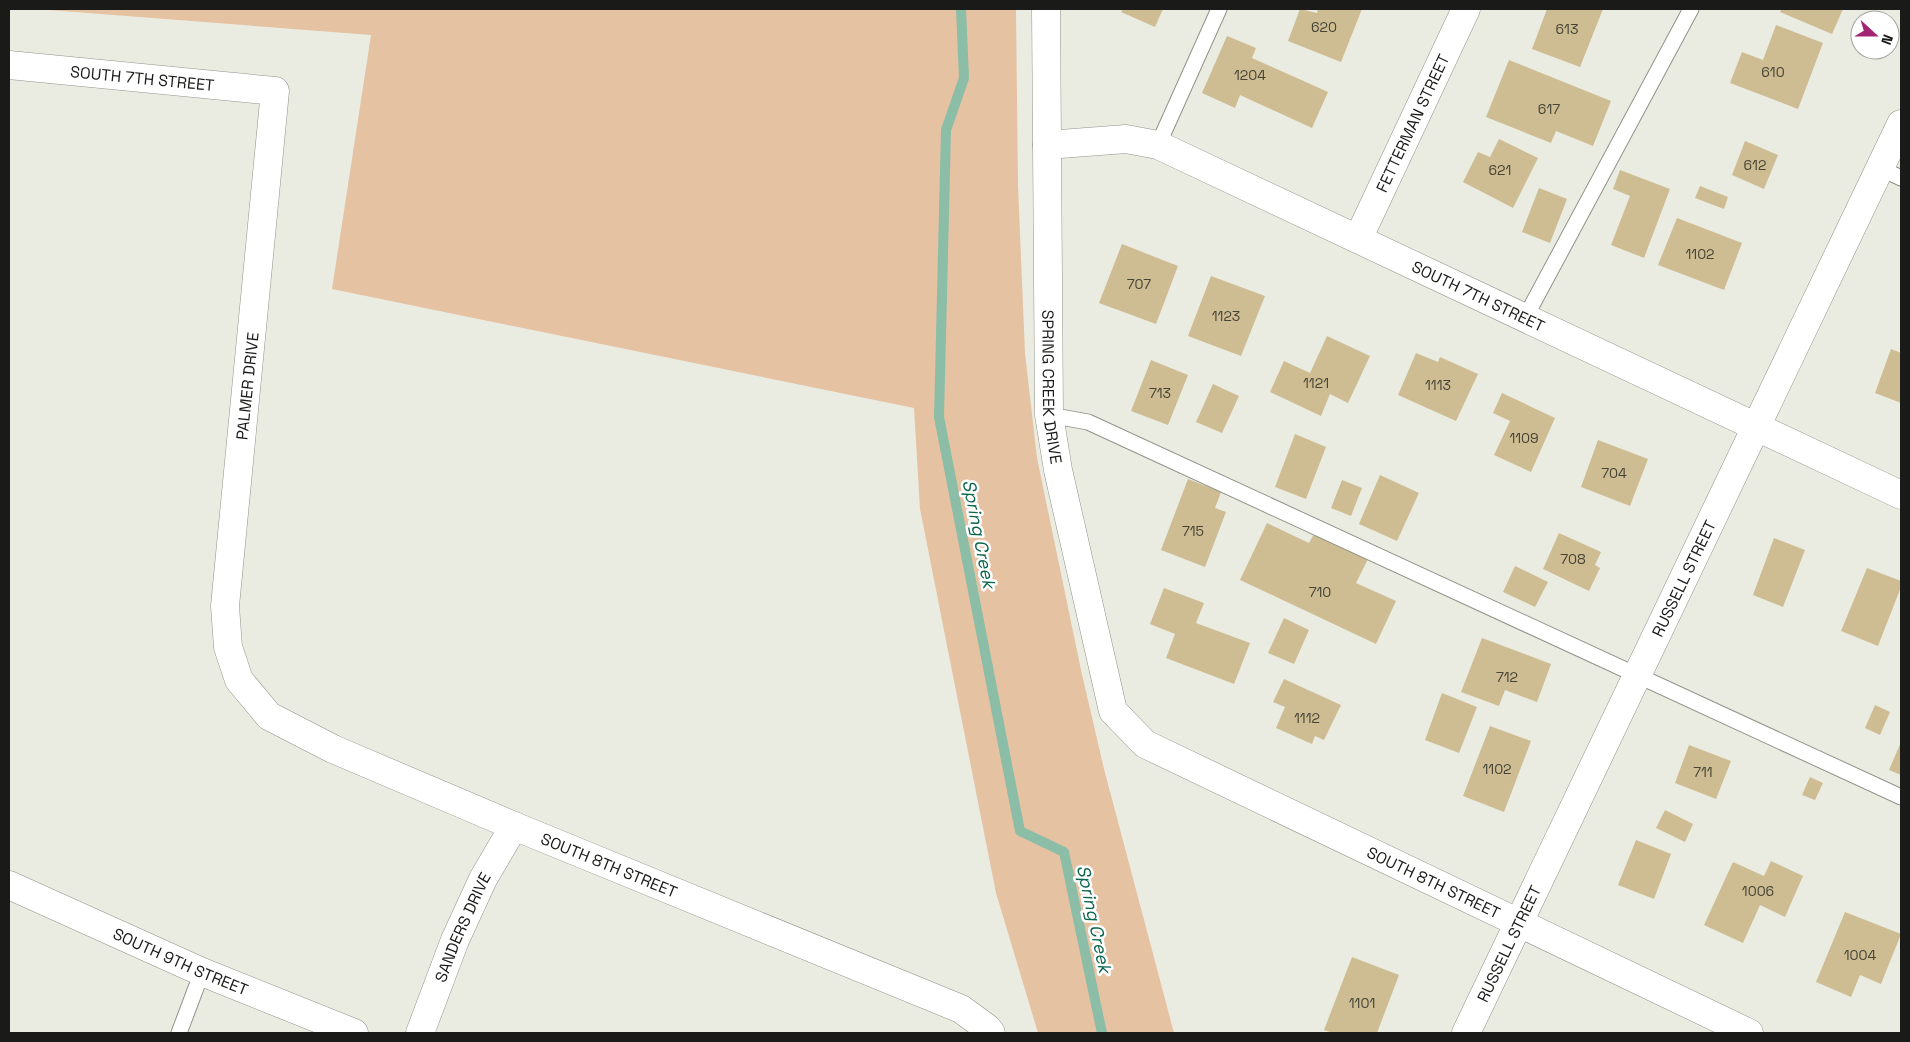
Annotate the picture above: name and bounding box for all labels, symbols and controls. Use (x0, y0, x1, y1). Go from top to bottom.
north arrow (1850, 10, 1900, 60)
house number: 620 (1311, 18, 1337, 36)
house number: 613 (1556, 20, 1578, 38)
text: N (1877, 32, 1897, 47)
street label: FETTERMAN STREET (1371, 51, 1454, 196)
street label: SOUTH 7TH STREET (69, 61, 215, 96)
house number: 610 (1761, 63, 1785, 81)
house number: 1204 (1234, 66, 1266, 84)
house number: 617 (1538, 100, 1560, 118)
house number: 612 (1744, 156, 1766, 174)
house number: 621 (1489, 161, 1511, 179)
house number: 1102 (1685, 245, 1715, 263)
street label: SOUTH 7TH STREET (1408, 256, 1548, 337)
house number: 707 (1127, 275, 1151, 293)
house number: 1123 (1212, 307, 1240, 325)
street label: SPRING CREEK DRIVE (1037, 310, 1067, 465)
street label: PALMER DRIVE (231, 331, 264, 441)
house number: 1121 (1303, 374, 1329, 392)
house number: 1113 (1425, 376, 1451, 394)
house number: 713 (1149, 384, 1171, 402)
house number: 1109 (1509, 429, 1539, 447)
house number: 704 (1601, 464, 1627, 482)
water label: Spring Creek (958, 478, 1002, 592)
street label: RUSSELL STREET (1647, 517, 1721, 640)
house number: 715 (1182, 522, 1204, 540)
house number: 708 (1560, 550, 1586, 568)
house number: 710 (1309, 583, 1331, 601)
house number: 712 (1496, 668, 1518, 686)
house number: 1112 (1294, 709, 1320, 727)
house number: 1102 (1482, 760, 1512, 778)
house number: 711 (1693, 763, 1713, 781)
street label: SOUTH 8TH STREET (538, 828, 680, 903)
street label: SOUTH 8TH STREET (1363, 842, 1504, 923)
water label: Spring Creek (1072, 863, 1118, 977)
street label: SANDERS DRIVE (430, 868, 496, 985)
street label: RUSSELL STREET (1472, 882, 1546, 1006)
house number: 1006 (1742, 882, 1774, 900)
street label: SOUTH 9TH STREET (110, 923, 251, 1000)
house number: 1004 (1844, 946, 1877, 964)
house number: 1101 (1349, 994, 1375, 1012)

